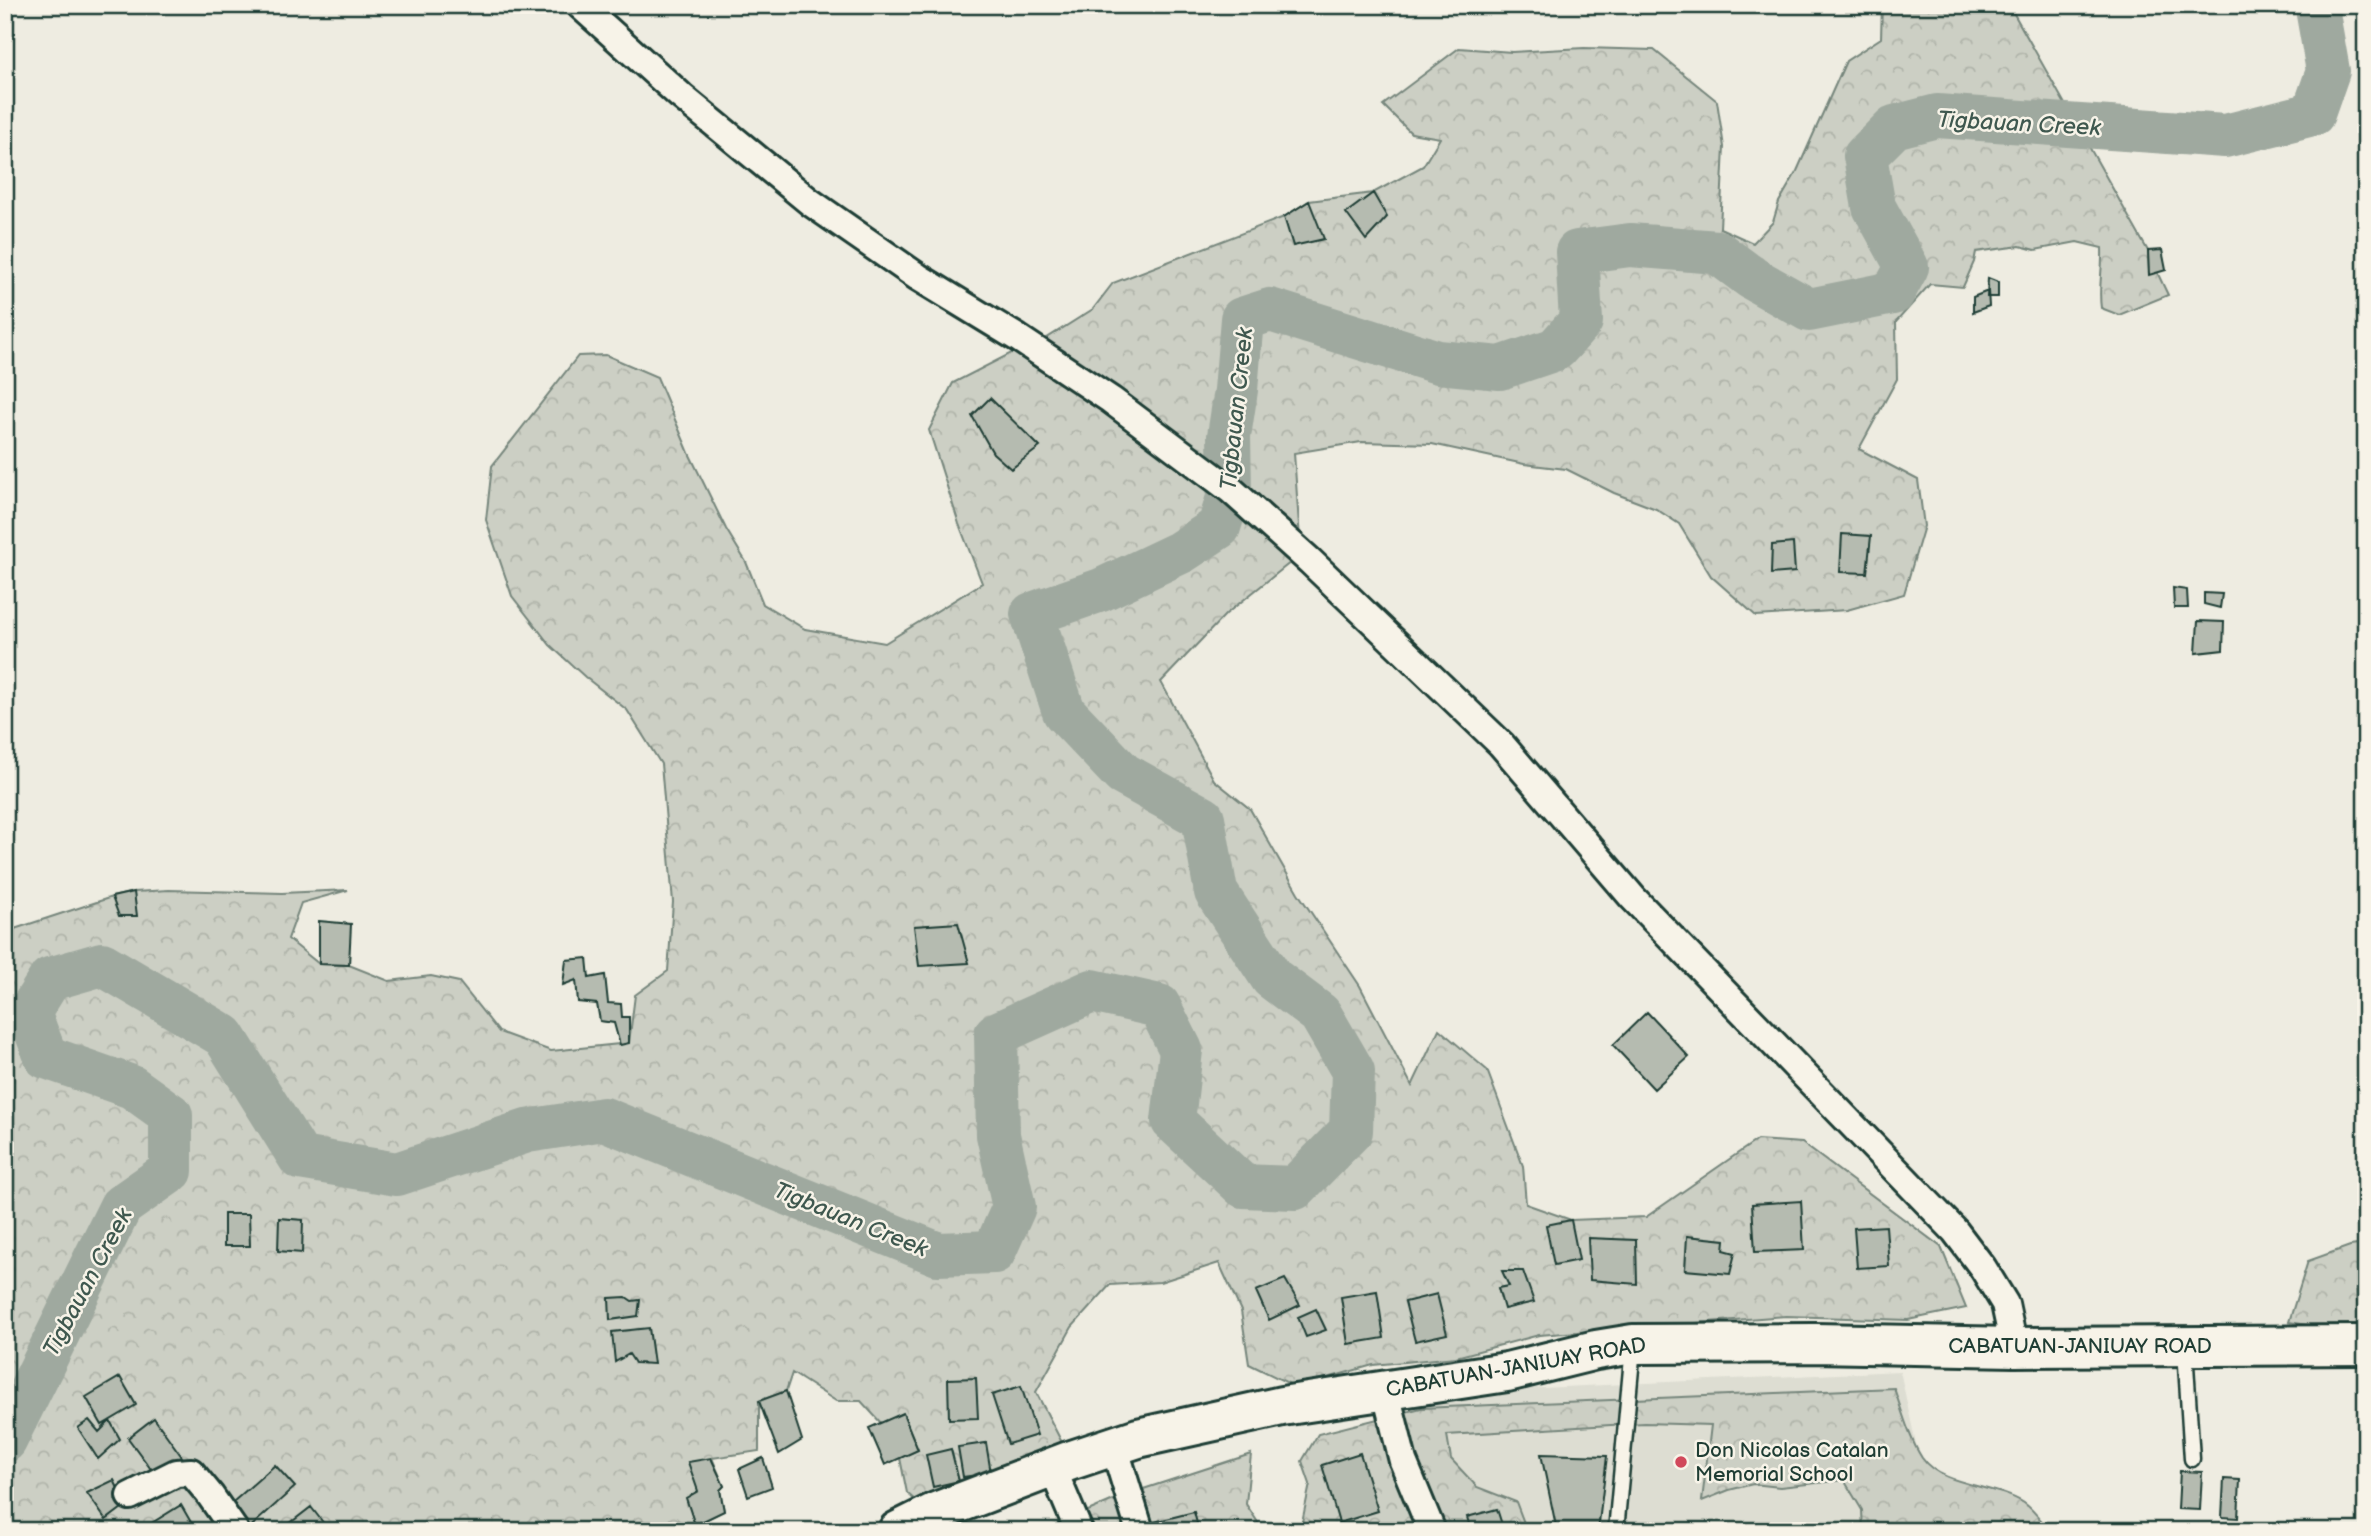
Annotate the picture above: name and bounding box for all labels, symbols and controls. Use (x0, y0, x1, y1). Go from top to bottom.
water label: Tigbauan Creek (1937, 106, 2102, 142)
water label: Tigbauan Creek (1215, 326, 1260, 492)
water label: Tigbauan Creek (770, 1176, 932, 1264)
water label: Tigbauan Creek (37, 1203, 139, 1361)
street label: CABATUAN-JANIUAY ROAD (1384, 1332, 1648, 1403)
street label: CABATUAN-JANIUAY ROAD (1948, 1334, 2212, 1359)
place label: Don Nicolas Catalan Memorial School (1695, 1438, 1889, 1487)
marker: Don Nicolas Catalan Memorial School (1673, 1454, 1689, 1470)

